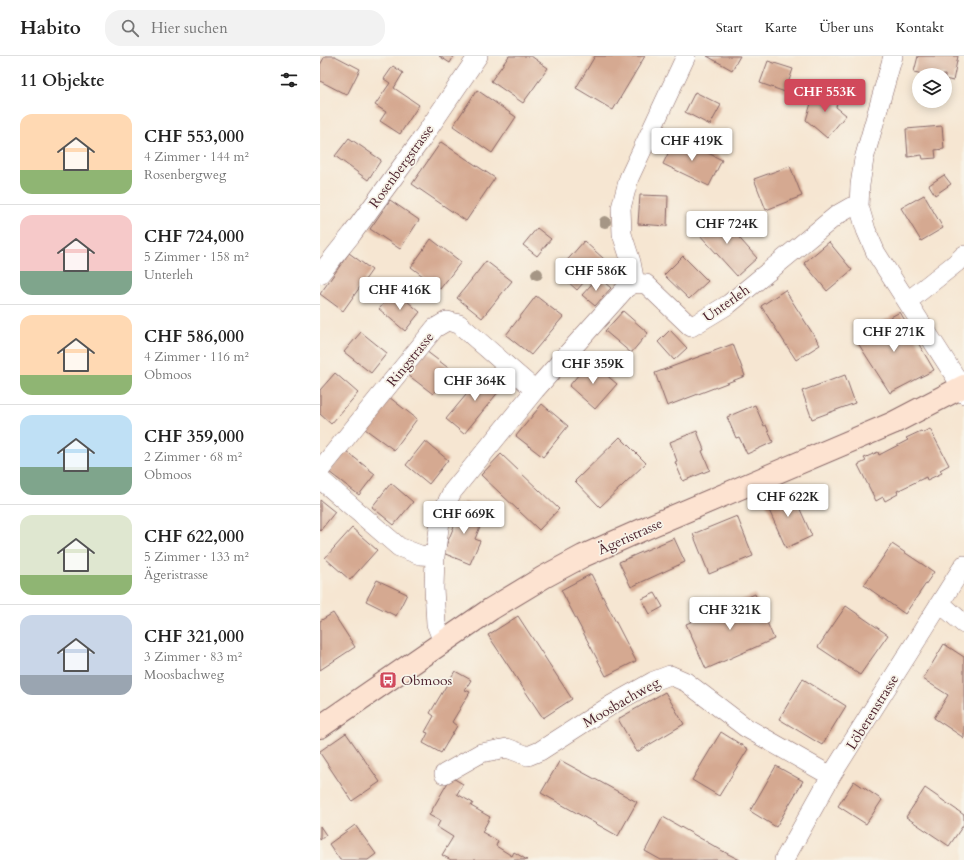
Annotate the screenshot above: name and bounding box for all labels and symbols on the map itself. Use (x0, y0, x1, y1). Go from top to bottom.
pin: CHF 553K (784, 79, 866, 113)
street label: Rosenbergstrasse (365, 121, 438, 212)
pin: CHF 419K (651, 128, 733, 162)
pin: CHF 724K (686, 211, 768, 245)
pin: CHF 586K (555, 258, 637, 292)
pin: CHF 416K (359, 277, 441, 311)
street label: Unterleh (699, 280, 754, 326)
pin: CHF 271K (853, 319, 935, 353)
street label: Ringstrasse (382, 328, 438, 391)
pin: CHF 359K (552, 351, 634, 385)
pin: CHF 364K (434, 368, 516, 402)
pin: CHF 622K (747, 484, 829, 518)
pin: CHF 669K (423, 501, 505, 535)
street label: Ägeristrasse (595, 514, 666, 559)
pin: CHF 321K (689, 597, 771, 631)
bus stop icon: Obmoos (378, 670, 398, 690)
place label: Obmoos (401, 671, 453, 690)
street label: Löberenstrasse (842, 671, 903, 753)
street label: Moosbachweg (579, 673, 663, 732)

